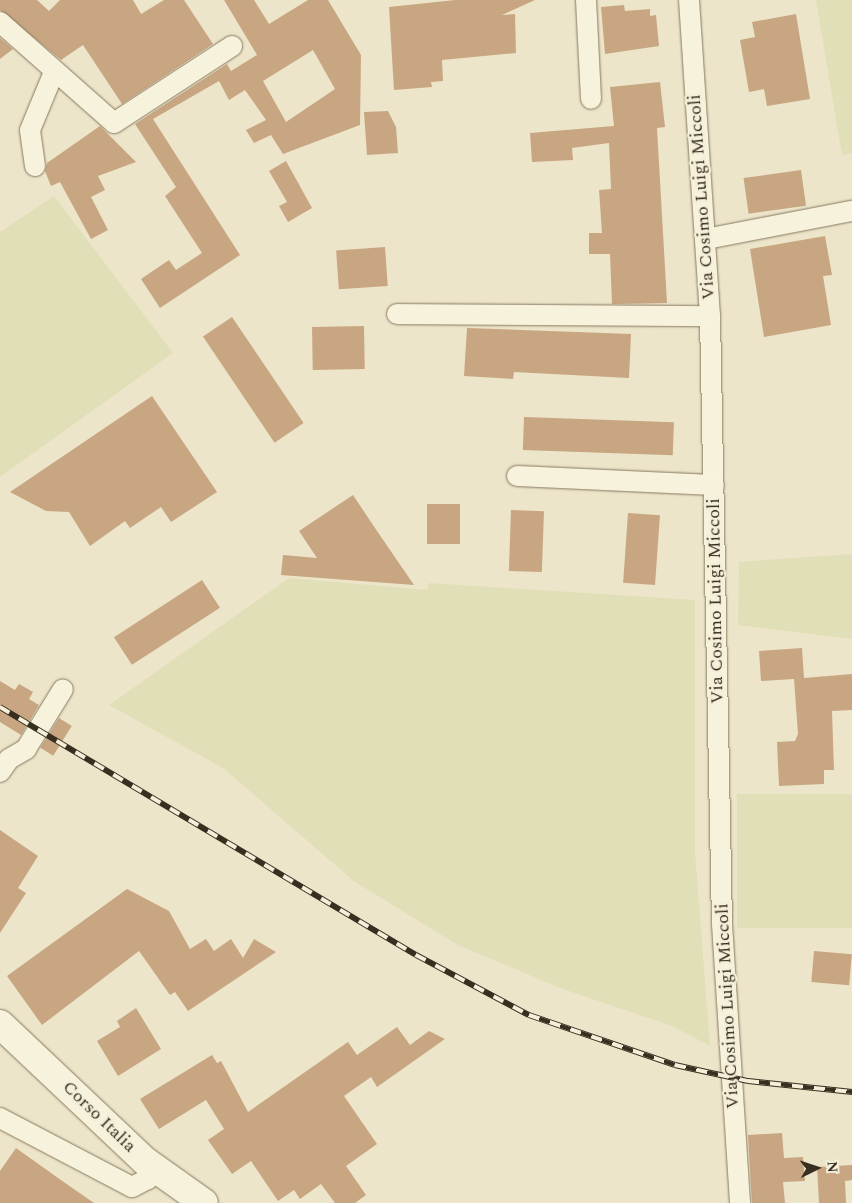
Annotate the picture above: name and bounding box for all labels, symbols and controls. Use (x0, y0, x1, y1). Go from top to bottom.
street label: Via Cosimo Luigi Miccoli (684, 93, 720, 301)
street label: Via Cosimo Luigi Miccoli (703, 498, 729, 704)
street label: Via Cosimo Luigi Miccoli (712, 903, 744, 1109)
street label: Corso Italia (58, 1077, 140, 1157)
north arrow (792, 1143, 842, 1193)
text: N (822, 1160, 843, 1173)

